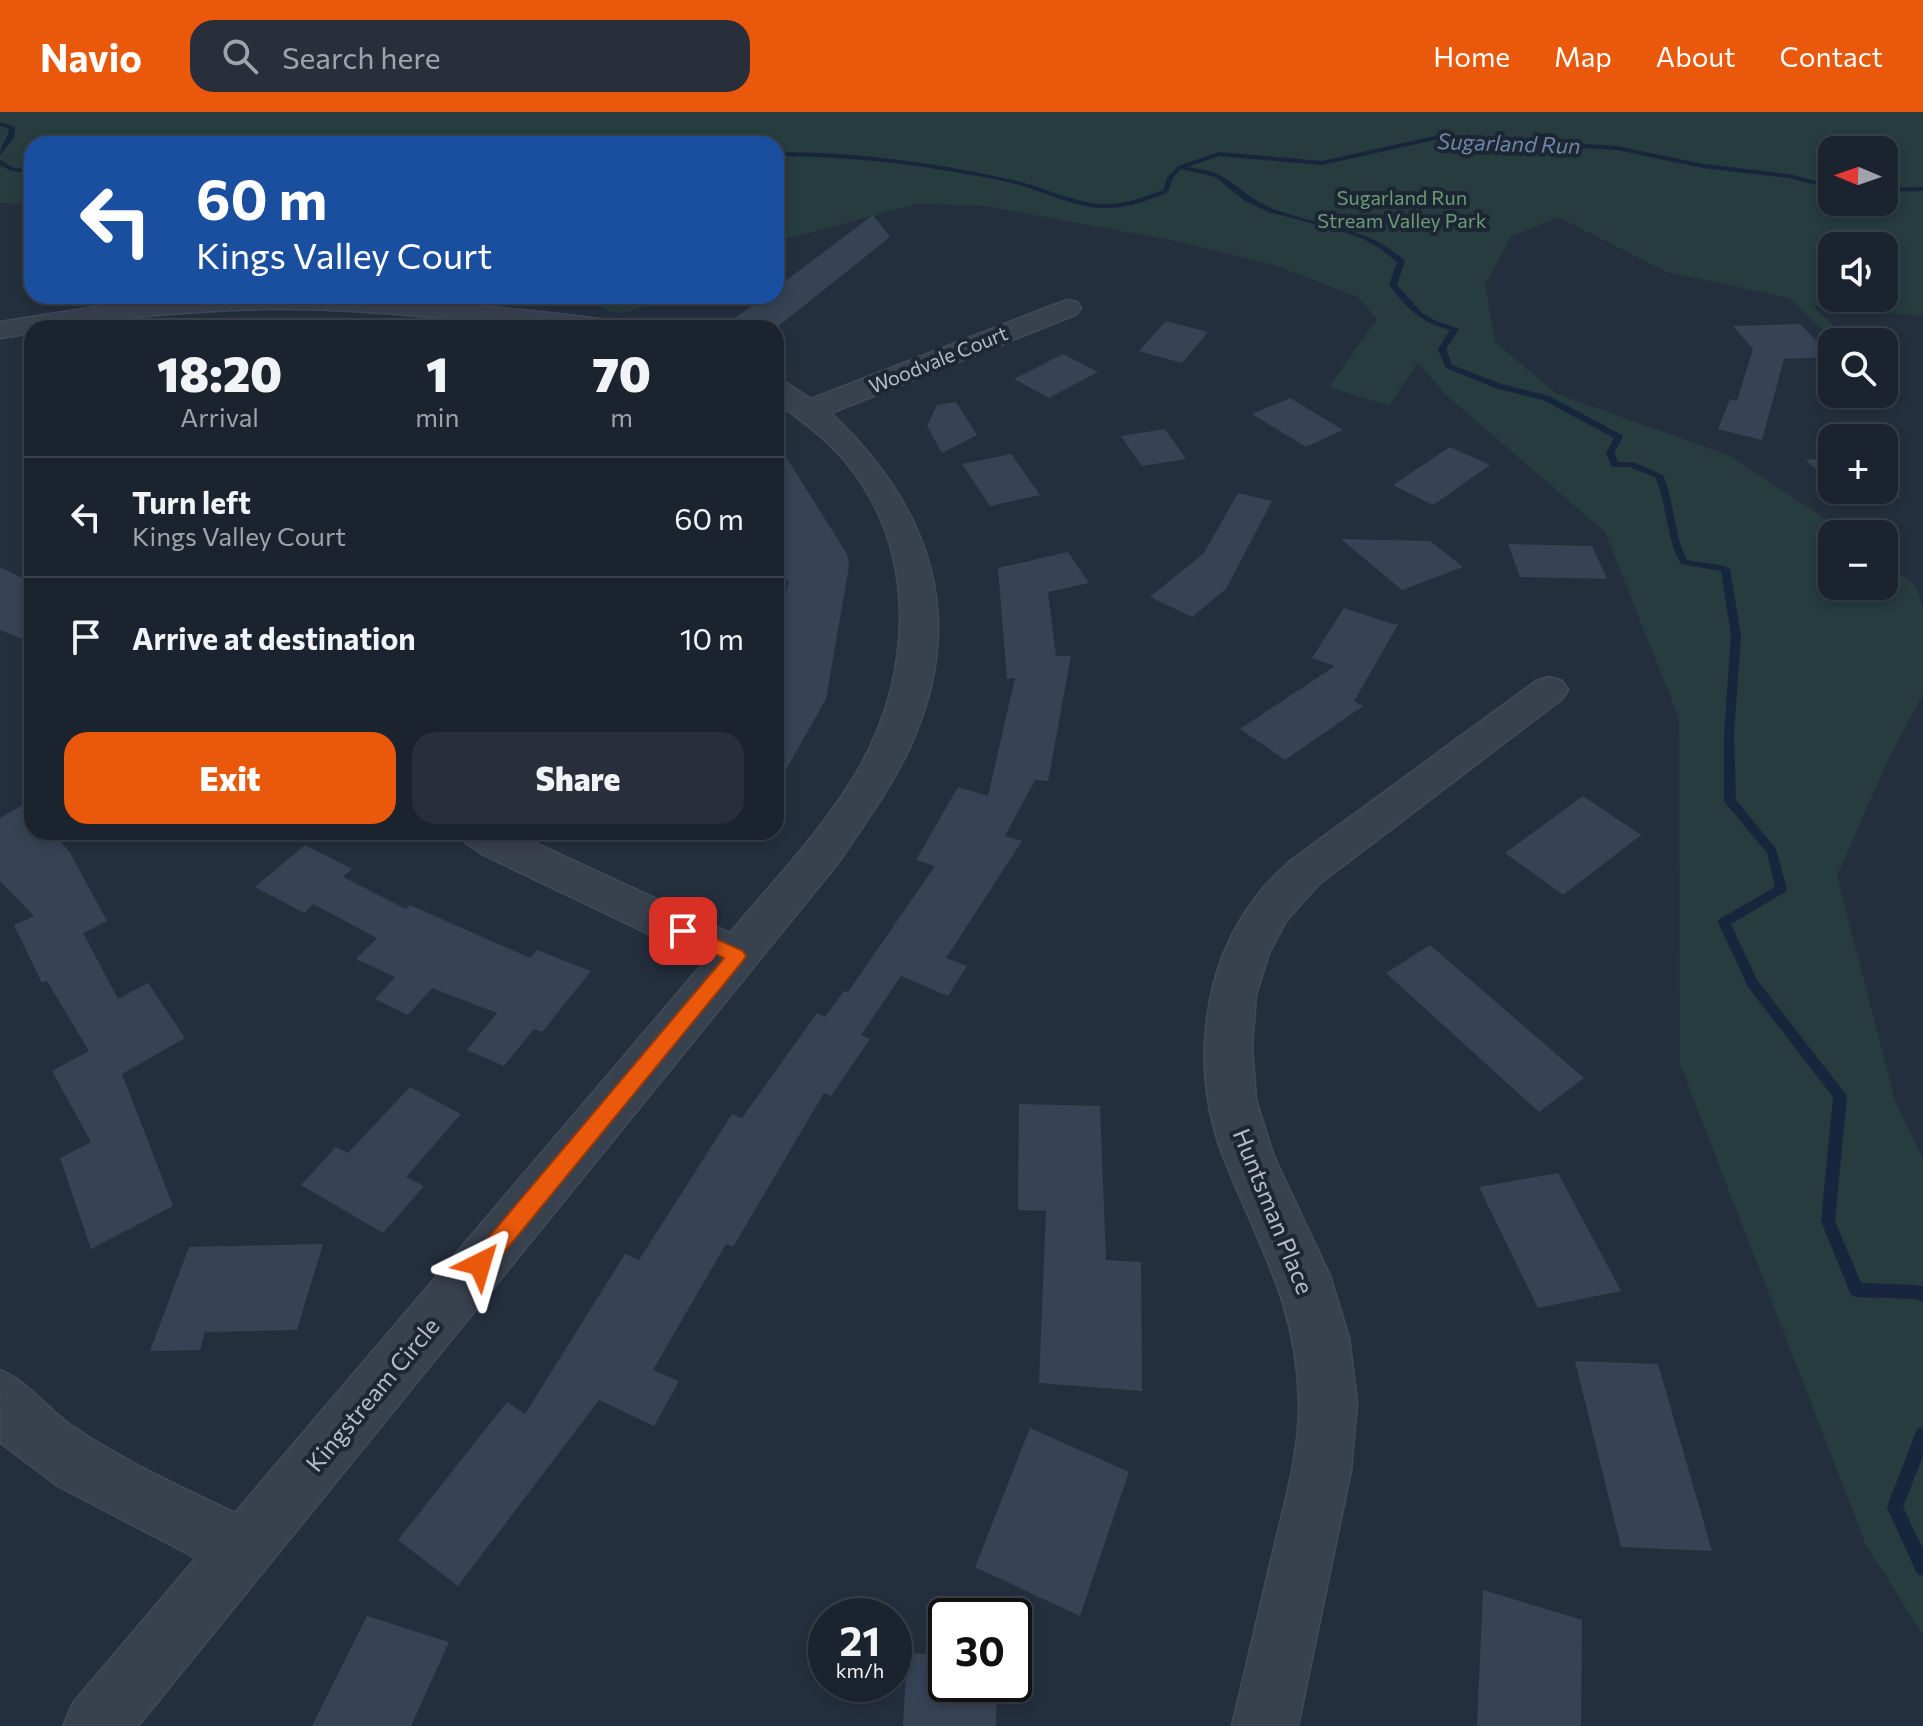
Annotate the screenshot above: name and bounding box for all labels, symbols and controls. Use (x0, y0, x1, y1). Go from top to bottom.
search box (190, 20, 750, 92)
text: Navio (40, 33, 142, 80)
icon: search (218, 34, 262, 78)
text: Search here (282, 38, 441, 75)
text: Home (1433, 39, 1510, 73)
text: Map (1554, 39, 1612, 73)
text: About (1656, 39, 1736, 73)
text: Contact (1780, 39, 1883, 73)
water label: Sugarland Run (1437, 127, 1581, 159)
north arrow (1818, 136, 1898, 216)
map controls (1818, 136, 1898, 600)
text: 60 m (196, 163, 327, 232)
icon: left (64, 168, 168, 272)
park label: Sugarland Run Stream Valley Park (1317, 185, 1487, 232)
text: Kings Valley Court (196, 232, 492, 276)
button: sound (1818, 232, 1898, 312)
street label: Woodvale Court (865, 320, 1011, 398)
button: search (1818, 328, 1898, 408)
text: 18:20 (157, 343, 282, 402)
text: 1 (426, 343, 448, 402)
text: 70 (592, 343, 651, 402)
text: Arrival (180, 401, 259, 432)
text: min (415, 401, 459, 432)
text: m (610, 401, 633, 432)
button: + (1818, 424, 1898, 504)
text: Turn left (132, 483, 251, 520)
icon: left (64, 495, 108, 539)
text: 60 m (674, 499, 744, 536)
text: Kings Valley Court (132, 520, 346, 551)
button: − (1818, 520, 1898, 600)
icon: arrive (64, 615, 108, 659)
text: Arrive at destination (132, 619, 416, 656)
text: 10 m (680, 619, 744, 656)
button: Exit (64, 732, 396, 824)
button: Share (412, 732, 744, 824)
pin (649, 897, 717, 965)
icon: arrive (661, 909, 705, 953)
street label: Huntsman Place (1228, 1124, 1320, 1298)
position arrow (438, 1222, 522, 1306)
street label: Kingstream Circle (299, 1311, 445, 1477)
speed limit sign: 30 (928, 1598, 1032, 1702)
text: 21 (840, 1615, 880, 1664)
text: km/h (836, 1658, 884, 1682)

